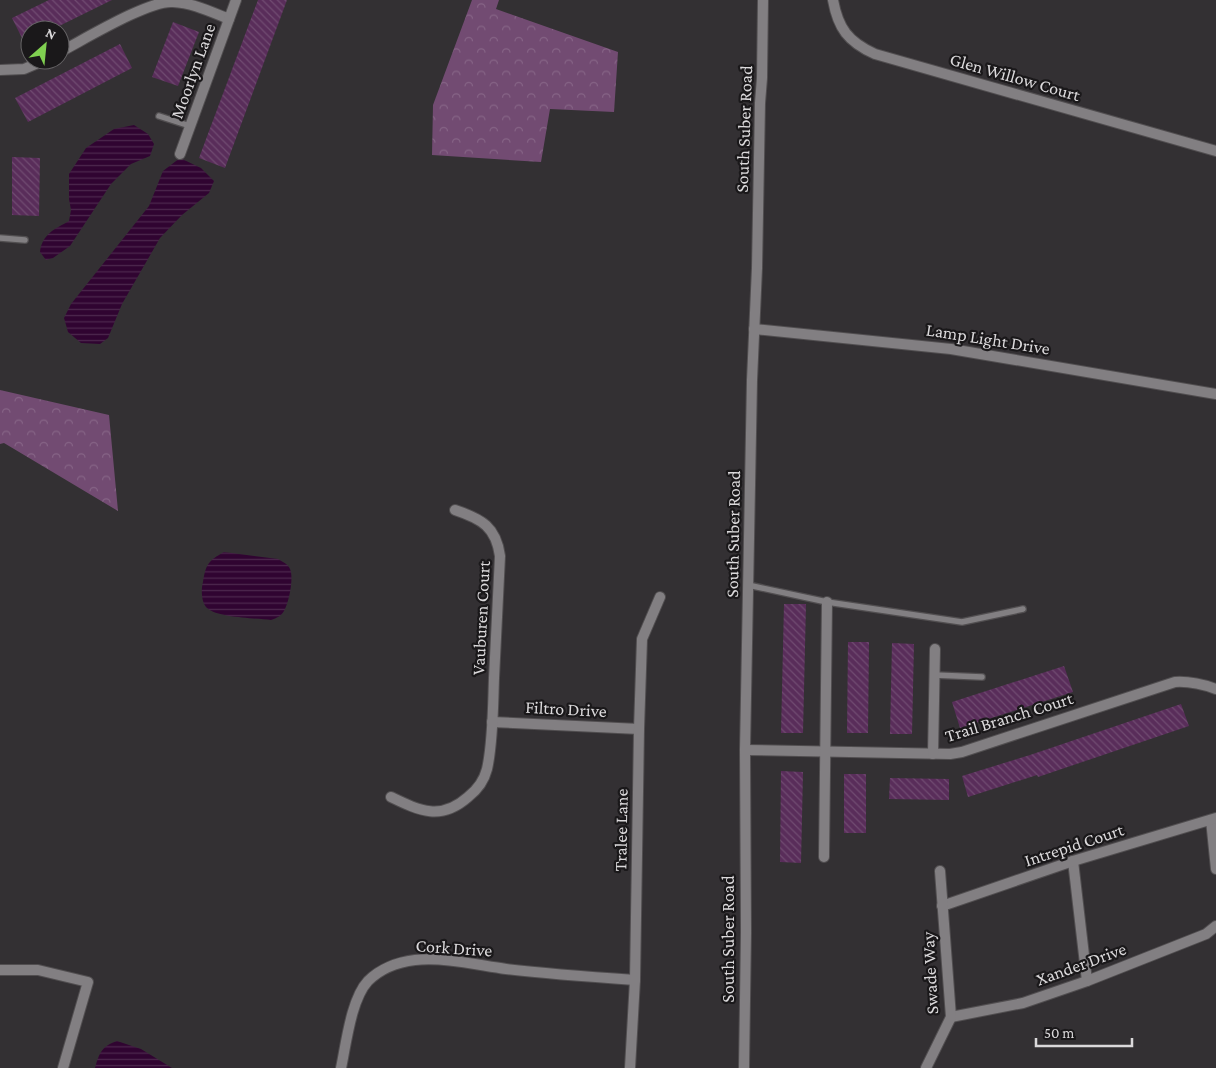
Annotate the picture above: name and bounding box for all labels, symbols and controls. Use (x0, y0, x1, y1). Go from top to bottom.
north arrow (20, 20, 70, 70)
street label: Moorlyn Lane (166, 20, 220, 121)
text: N (43, 24, 59, 43)
street label: Glen Willow Court (948, 49, 1083, 105)
street label: South Suber Road (732, 65, 756, 193)
street label: Lamp Light Drive (925, 319, 1051, 359)
street label: South Suber Road (722, 470, 744, 598)
street label: Vauburen Court (468, 559, 494, 676)
street label: Trail Branch Court (943, 688, 1076, 746)
street label: Filtro Drive (525, 697, 607, 721)
street label: Tralee Lane (610, 788, 632, 872)
street label: Intrepid Court (1022, 819, 1127, 870)
street label: South Suber Road (718, 875, 738, 1003)
street label: Swade Way (918, 930, 942, 1015)
street label: Cork Drive (415, 935, 493, 961)
street label: Xander Drive (1033, 938, 1129, 990)
scale bar (1036, 1016, 1132, 1048)
text: 50 m (1044, 1025, 1074, 1041)

